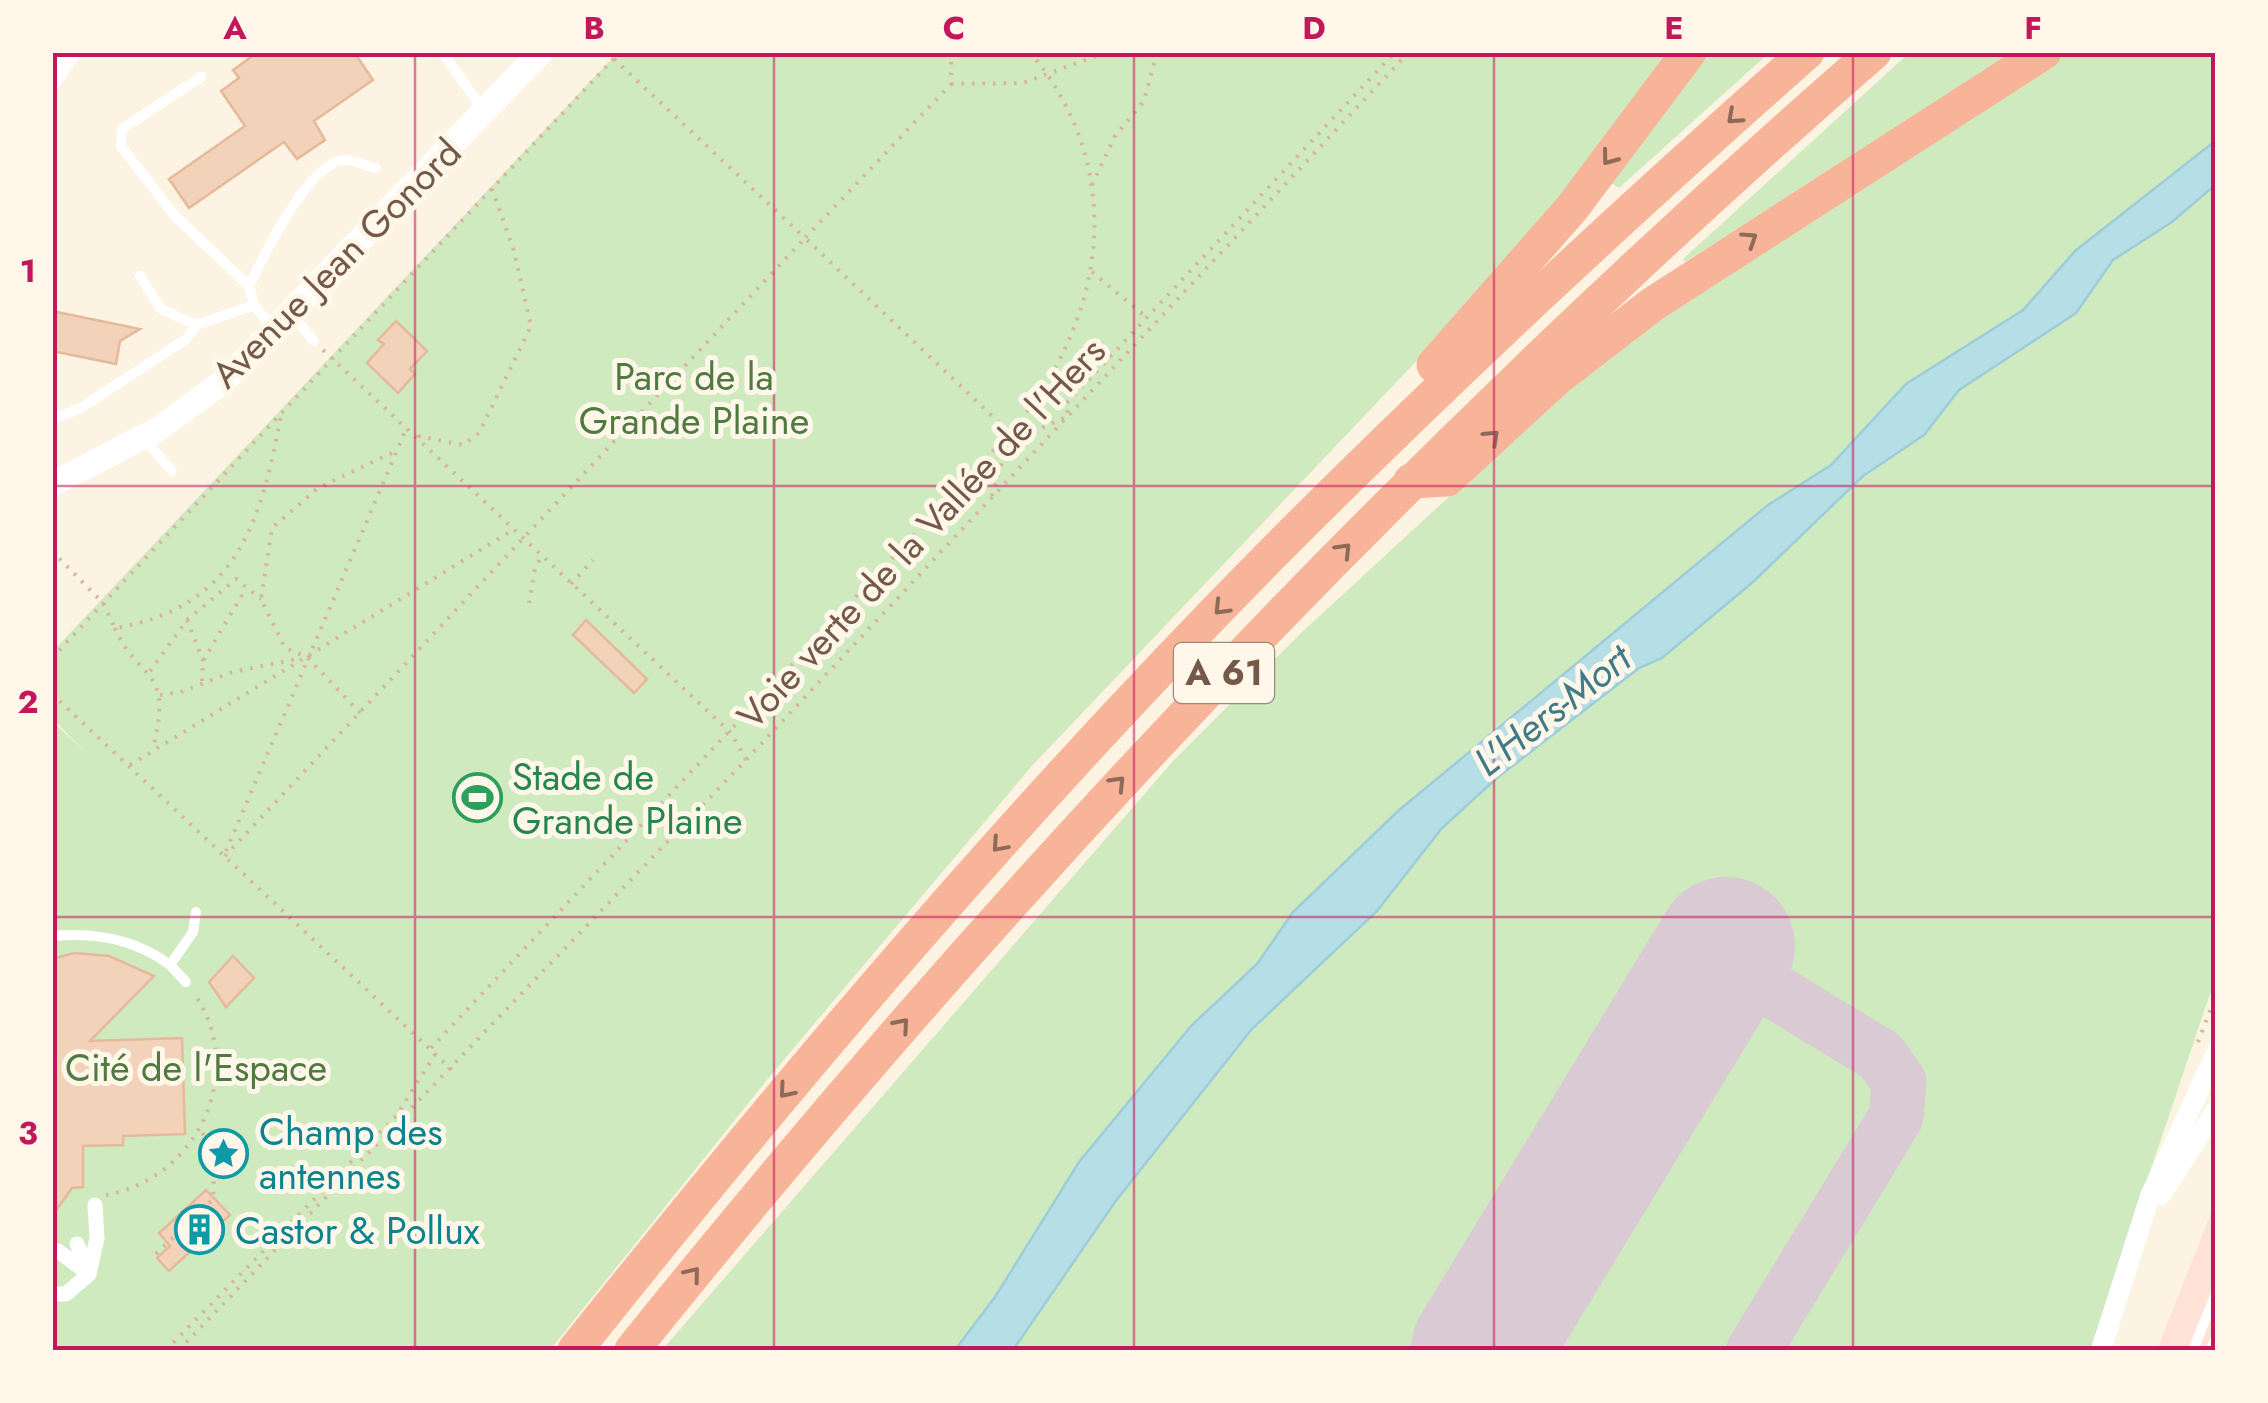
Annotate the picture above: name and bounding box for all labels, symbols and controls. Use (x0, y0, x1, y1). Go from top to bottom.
text: A (222, 5, 247, 51)
text: B (583, 5, 605, 51)
text: C (943, 5, 965, 51)
text: D (1302, 5, 1326, 51)
text: E (1664, 5, 1684, 51)
text: F (2024, 5, 2042, 51)
one-way arrow (1727, 105, 1746, 123)
street label: Avenue Jean Gonord (199, 126, 473, 400)
one-way arrow (1604, 147, 1621, 165)
one-way arrow (1739, 232, 1757, 251)
text: 1 (20, 248, 36, 294)
street label: Voie verte de la Vallée de l'Hers (724, 325, 1118, 741)
park label: Parc de la Grande Plaine (579, 349, 809, 448)
one-way arrow (1480, 430, 1499, 448)
one-way arrow (1333, 543, 1351, 561)
one-way arrow (1215, 596, 1233, 614)
water label: L'Hers-Mort (1461, 629, 1645, 790)
road number: A 61 (1174, 643, 1274, 703)
text: 2 (18, 679, 39, 725)
place label: Stade de Grande Plaine (512, 749, 743, 848)
sports icon: Stade de Grande Plaine (451, 772, 503, 824)
one-way arrow (1106, 776, 1124, 794)
one-way arrow (993, 833, 1011, 852)
one-way arrow (890, 1019, 908, 1037)
park label: Cité de l'Espace (65, 1040, 327, 1095)
one-way arrow (780, 1079, 798, 1097)
place label: Champ des antennes (259, 1104, 443, 1203)
text: 3 (18, 1110, 38, 1156)
place icon: Champ des antennes (198, 1127, 250, 1179)
place label: Castor & Pollux (235, 1203, 480, 1258)
building icon: Castor & Pollux (174, 1204, 226, 1256)
one-way arrow (681, 1268, 699, 1286)

